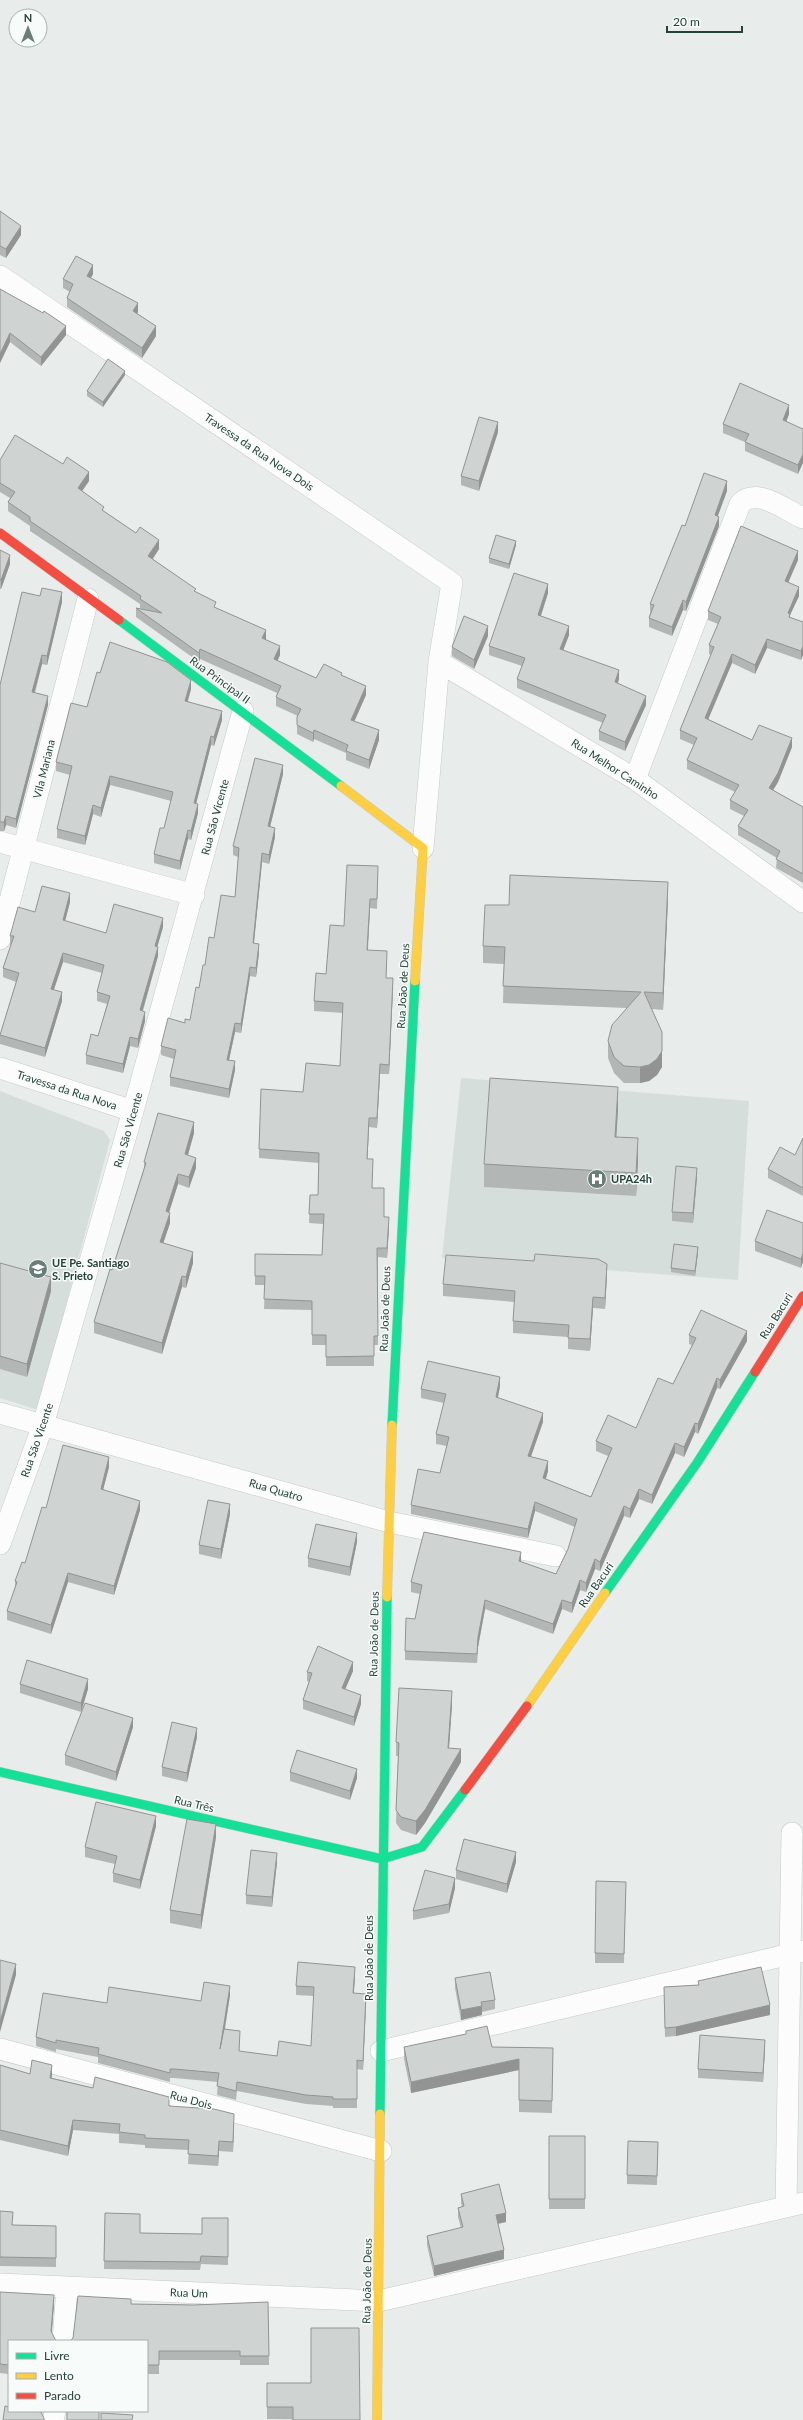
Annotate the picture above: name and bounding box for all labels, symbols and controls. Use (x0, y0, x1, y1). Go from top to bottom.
north arrow (8, 8, 48, 48)
scale bar (667, 8, 742, 34)
text: N (24, 11, 32, 24)
text: 20 m (673, 14, 700, 29)
street label: Travessa da Rua Nova Dois (202, 410, 317, 493)
street label: Rua Principal II (188, 653, 253, 706)
street label: Rua Melhor Caminho (569, 735, 661, 802)
street label: Vila Mariana (30, 738, 57, 800)
street label: Rua São Vicente (198, 777, 231, 856)
street label: Rua João de Deus (394, 943, 411, 1029)
street label: Travessa da Rua Nova (15, 1067, 119, 1112)
street label: Rua São Vicente (111, 1090, 145, 1169)
hospital icon: UPA24h (586, 1168, 608, 1190)
place label: UPA24h (611, 1172, 652, 1185)
place label: UE Pe. Santiago S. Prieto (52, 1256, 129, 1282)
school or university icon: UE Pe. Santiago S. Prieto (27, 1258, 49, 1280)
street label: Rua João de Deus (377, 1266, 393, 1352)
street label: Rua Bacuri (756, 1290, 795, 1341)
street label: Rua São Vicente (18, 1401, 55, 1479)
street label: Rua Quatro (248, 1476, 305, 1503)
street label: Rua Bacuri (575, 1560, 616, 1610)
street label: Rua João de Deus (366, 1591, 381, 1677)
street label: Rua Três (173, 1793, 215, 1814)
street label: Rua João de Deus (362, 1915, 375, 2001)
street label: Rua Dois (169, 2088, 214, 2111)
street label: Rua João de Deus (359, 2238, 374, 2324)
street label: Rua Um (170, 2285, 208, 2300)
legend (8, 2340, 148, 2412)
text: Livre (44, 2348, 70, 2363)
text: Lento (44, 2368, 74, 2383)
text: Parado (44, 2388, 81, 2403)

